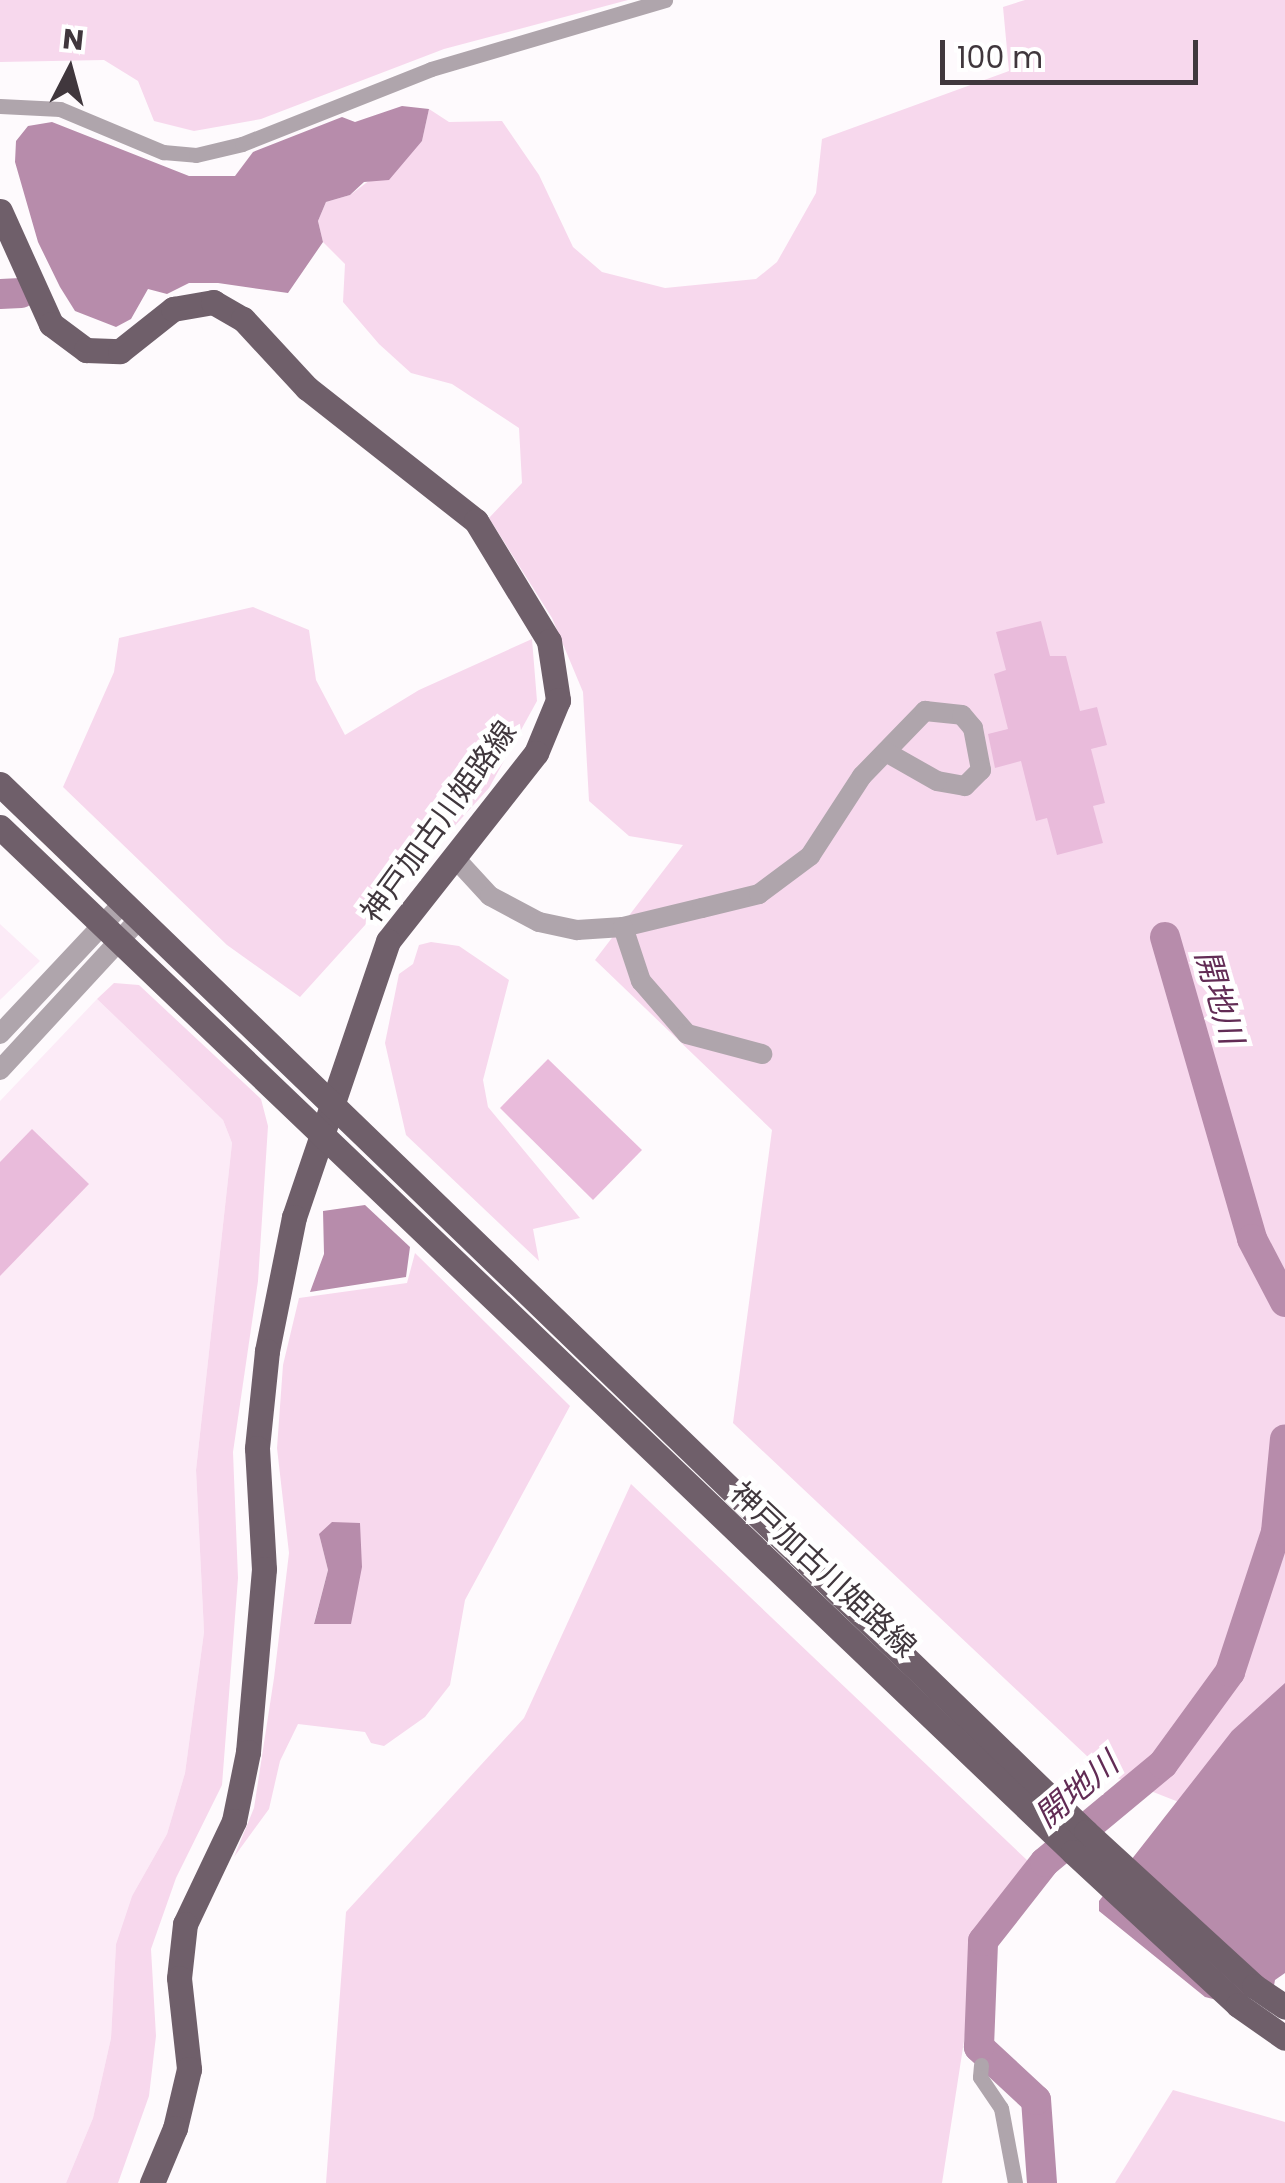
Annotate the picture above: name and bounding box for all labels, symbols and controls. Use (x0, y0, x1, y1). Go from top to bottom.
text: N (61, 19, 86, 60)
north arrow (20, 20, 120, 120)
scale bar (945, 20, 1202, 82)
text: 100 m (957, 36, 1043, 79)
street label: 神戸加古川姫路線 (354, 714, 524, 930)
water label: 開地川 (1187, 946, 1251, 1048)
street label: 神戸加古川姫路線 (723, 1475, 923, 1665)
water label: 開地川 (1028, 1744, 1126, 1836)

